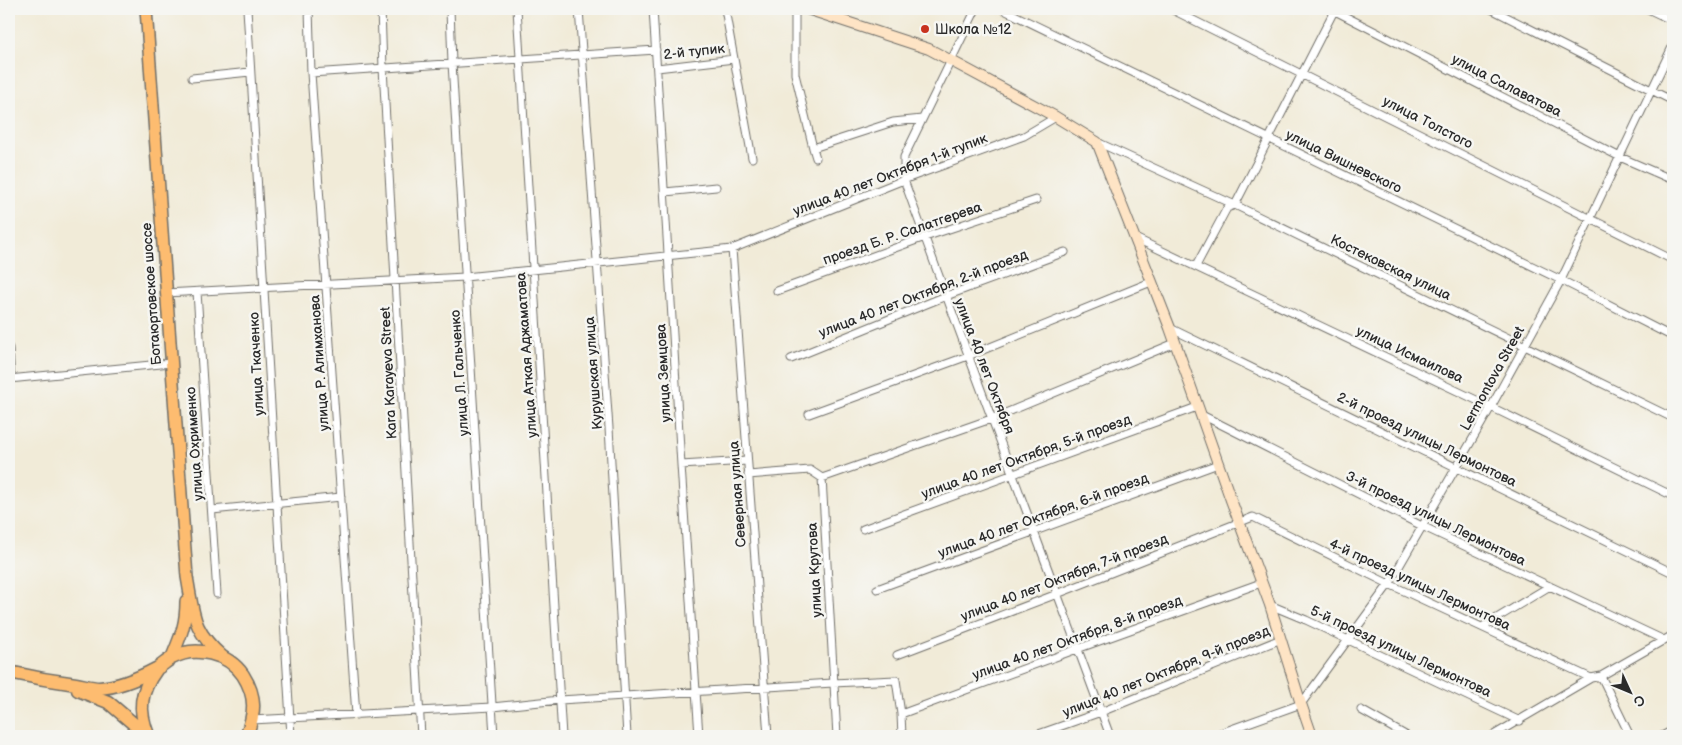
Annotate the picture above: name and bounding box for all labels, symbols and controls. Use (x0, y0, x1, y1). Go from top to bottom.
place label: Школа №12 (935, 21, 1012, 38)
marker: Школа №12 (919, 23, 931, 35)
street label: 2-й тупик (663, 40, 726, 63)
street label: улица Салаватова (1449, 50, 1565, 121)
street label: улица Толстого (1380, 92, 1476, 152)
street label: улица Вишневского (1283, 126, 1405, 197)
street label: улица 40 лет Октября 1-й тупик (791, 129, 990, 219)
street label: проезд Б. Р. Салатгерева (821, 198, 984, 269)
street label: Ботаюртовское шоссе (138, 222, 165, 366)
street label: Костековская улица (1328, 231, 1454, 304)
street label: улица 40 лет Октября, 2-й проезд (816, 246, 1030, 341)
street label: улица Аткая Аджаматова (512, 271, 541, 438)
street label: улица Р. Алимханова (306, 293, 333, 432)
street label: улица 40 лет Октября (951, 296, 1018, 437)
street label: Kara Karayeva Street (376, 305, 400, 440)
street label: улица Л. Гальченко (447, 309, 472, 437)
street label: улица Ткаченко (245, 312, 268, 416)
street label: Курушская улица (581, 315, 606, 430)
street label: улица Земцова (652, 322, 675, 423)
street label: улица Исмаилова (1354, 322, 1467, 387)
street label: Lermontova Street (1457, 323, 1528, 433)
street label: улица Охрименко (182, 386, 207, 501)
street label: 2-й проезд улицы Лермонтова (1334, 388, 1520, 491)
street label: улица 40 лет Октября, 5-й проезд (919, 410, 1134, 502)
street label: Северная улица (725, 439, 750, 548)
street label: 3-й проезд улицы Лермонтова (1343, 467, 1529, 570)
street label: улица 40 лет Октября, 6-й проезд (936, 469, 1151, 561)
street label: улица Крутова (803, 521, 825, 618)
street label: улица 40 лет Октября, 7-й проезд (958, 530, 1171, 625)
street label: 4-й проезд улицы Лермонтова (1326, 535, 1514, 634)
street label: улица 40 лет Октября, 8-й проезд (970, 591, 1185, 683)
street label: 5-й проезд улицы Лермонтова (1308, 602, 1495, 701)
street label: улица 40 лет Октября, 9-й проезд (1060, 622, 1273, 721)
north arrow (1604, 668, 1654, 718)
text: С (1629, 691, 1648, 710)

